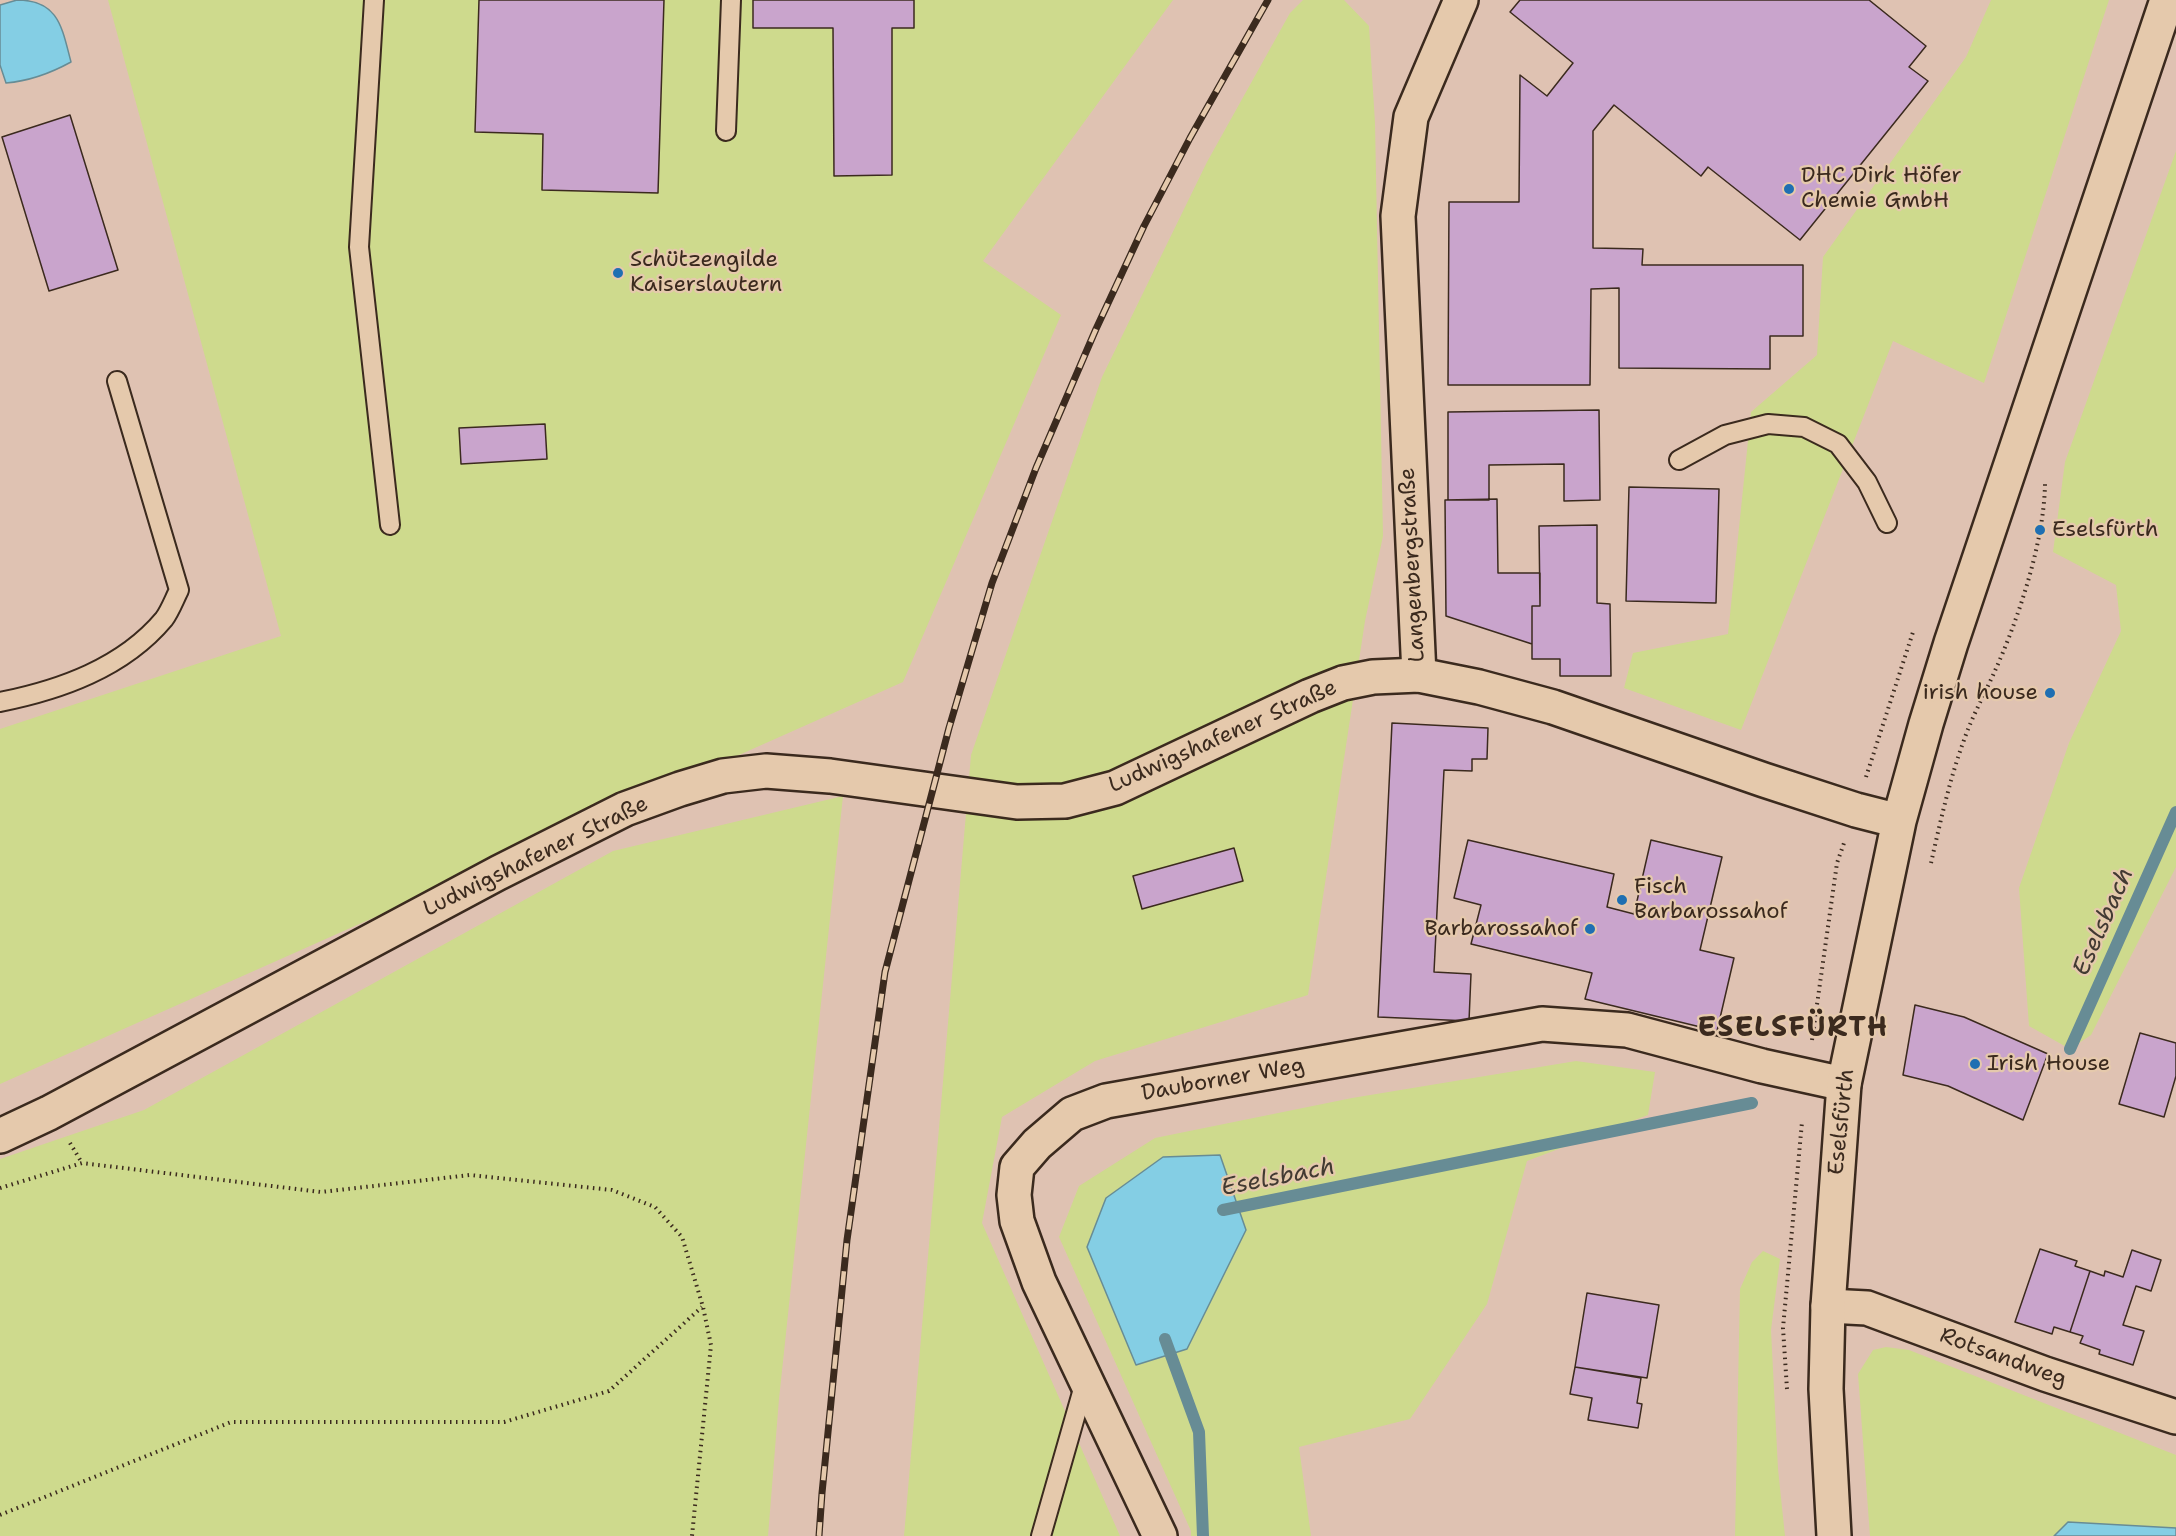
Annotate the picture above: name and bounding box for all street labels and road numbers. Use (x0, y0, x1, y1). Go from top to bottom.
street label: Langenbergstraße (1395, 467, 1431, 663)
street label: Ludwigshafener Straße (1105, 675, 1341, 799)
street label: Ludwigshafener Straße (419, 791, 653, 923)
street label: Dauborner Weg (1139, 1053, 1307, 1107)
street label: Eselsfürth (1823, 1068, 1861, 1176)
street label: Rotsandweg (1936, 1323, 2070, 1393)

